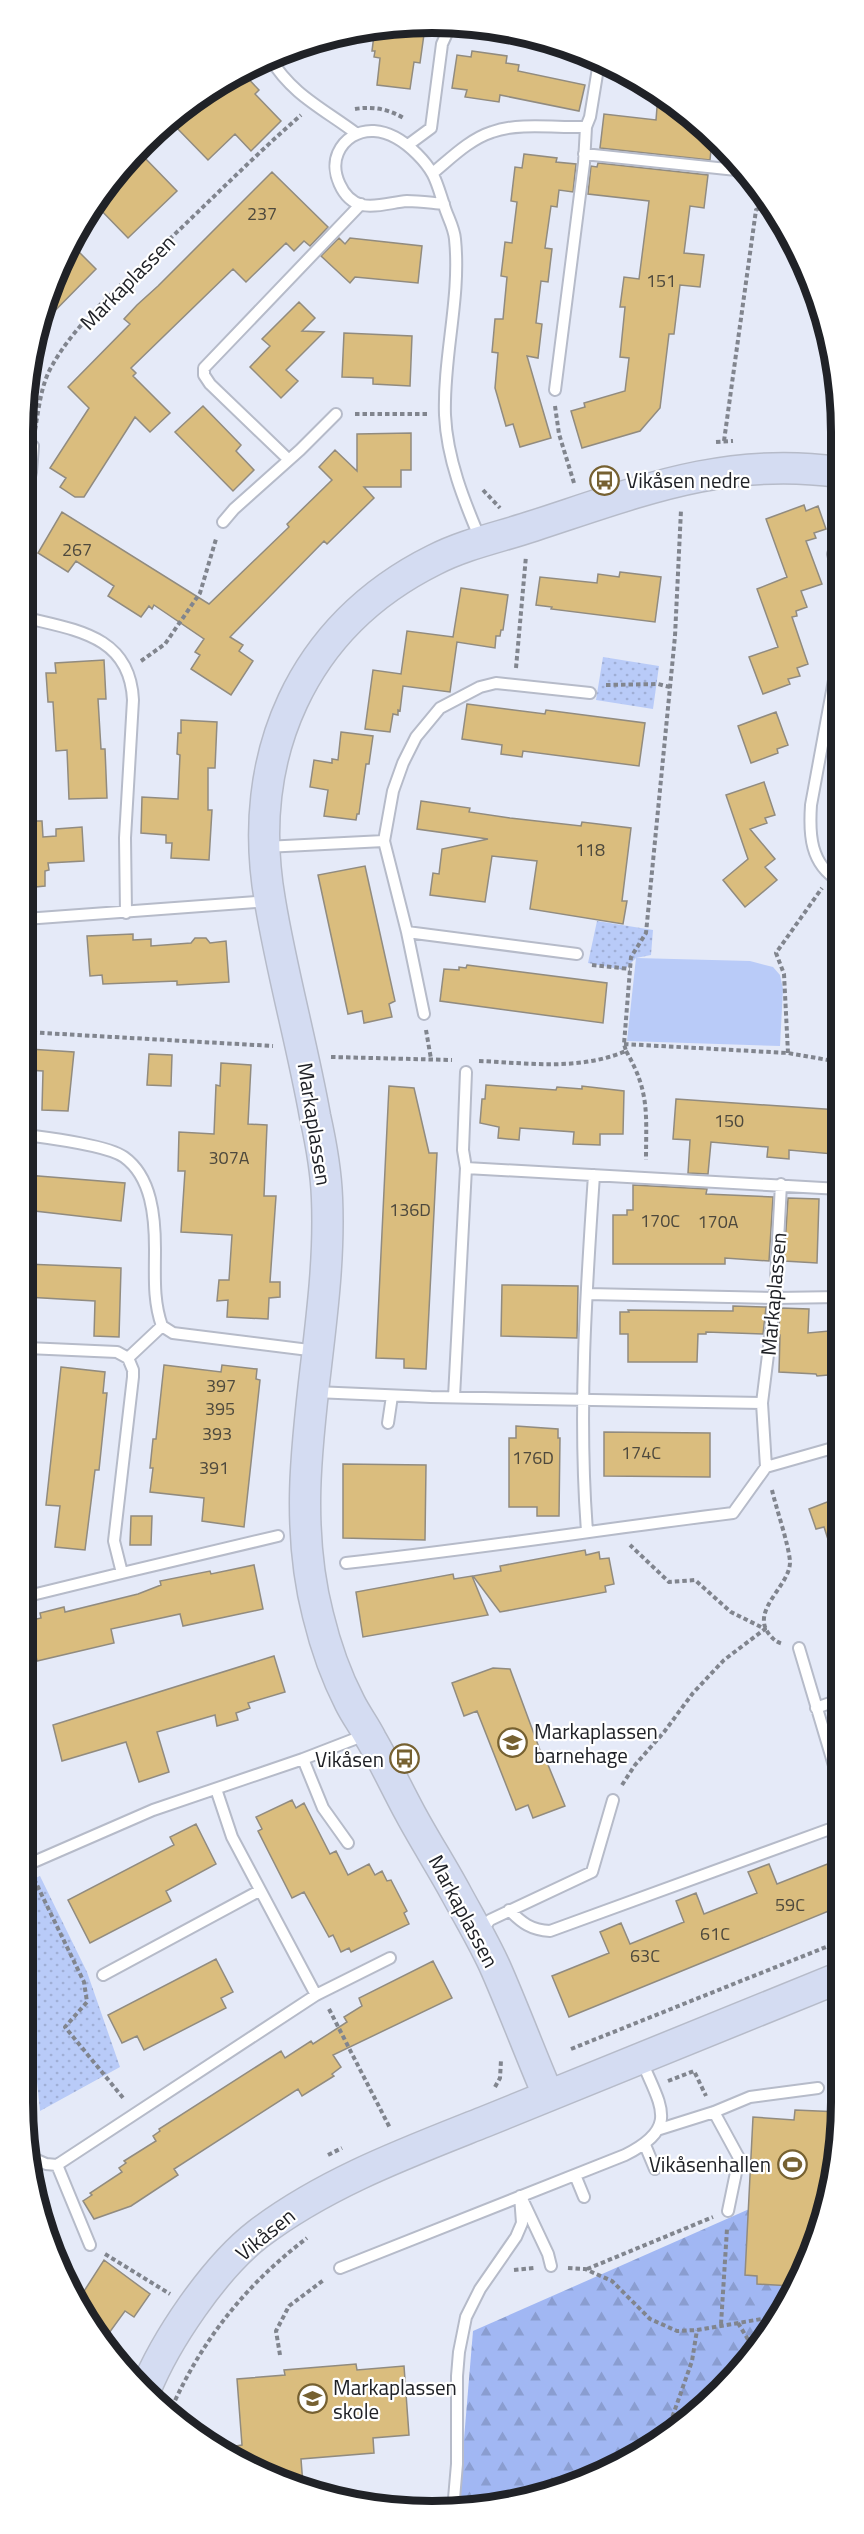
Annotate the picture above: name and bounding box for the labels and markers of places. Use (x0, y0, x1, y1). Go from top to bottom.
bus stop icon: Vikåsen nedre (589, 464, 621, 496)
place label: Vikåsen nedre (626, 464, 750, 496)
place label: Markaplassen barnehage (534, 1715, 658, 1771)
school or university icon: Markaplassen barnehage (497, 1727, 529, 1759)
place label: Vikåsen (315, 1743, 384, 1775)
bus stop icon: Vikåsen (389, 1743, 421, 1775)
place label: Vikåsenhallen (649, 2148, 771, 2180)
sports icon: Vikåsenhallen (776, 2148, 808, 2180)
place label: Markaplassen skole (333, 2371, 457, 2427)
school or university icon: Markaplassen skole (296, 2383, 328, 2415)

